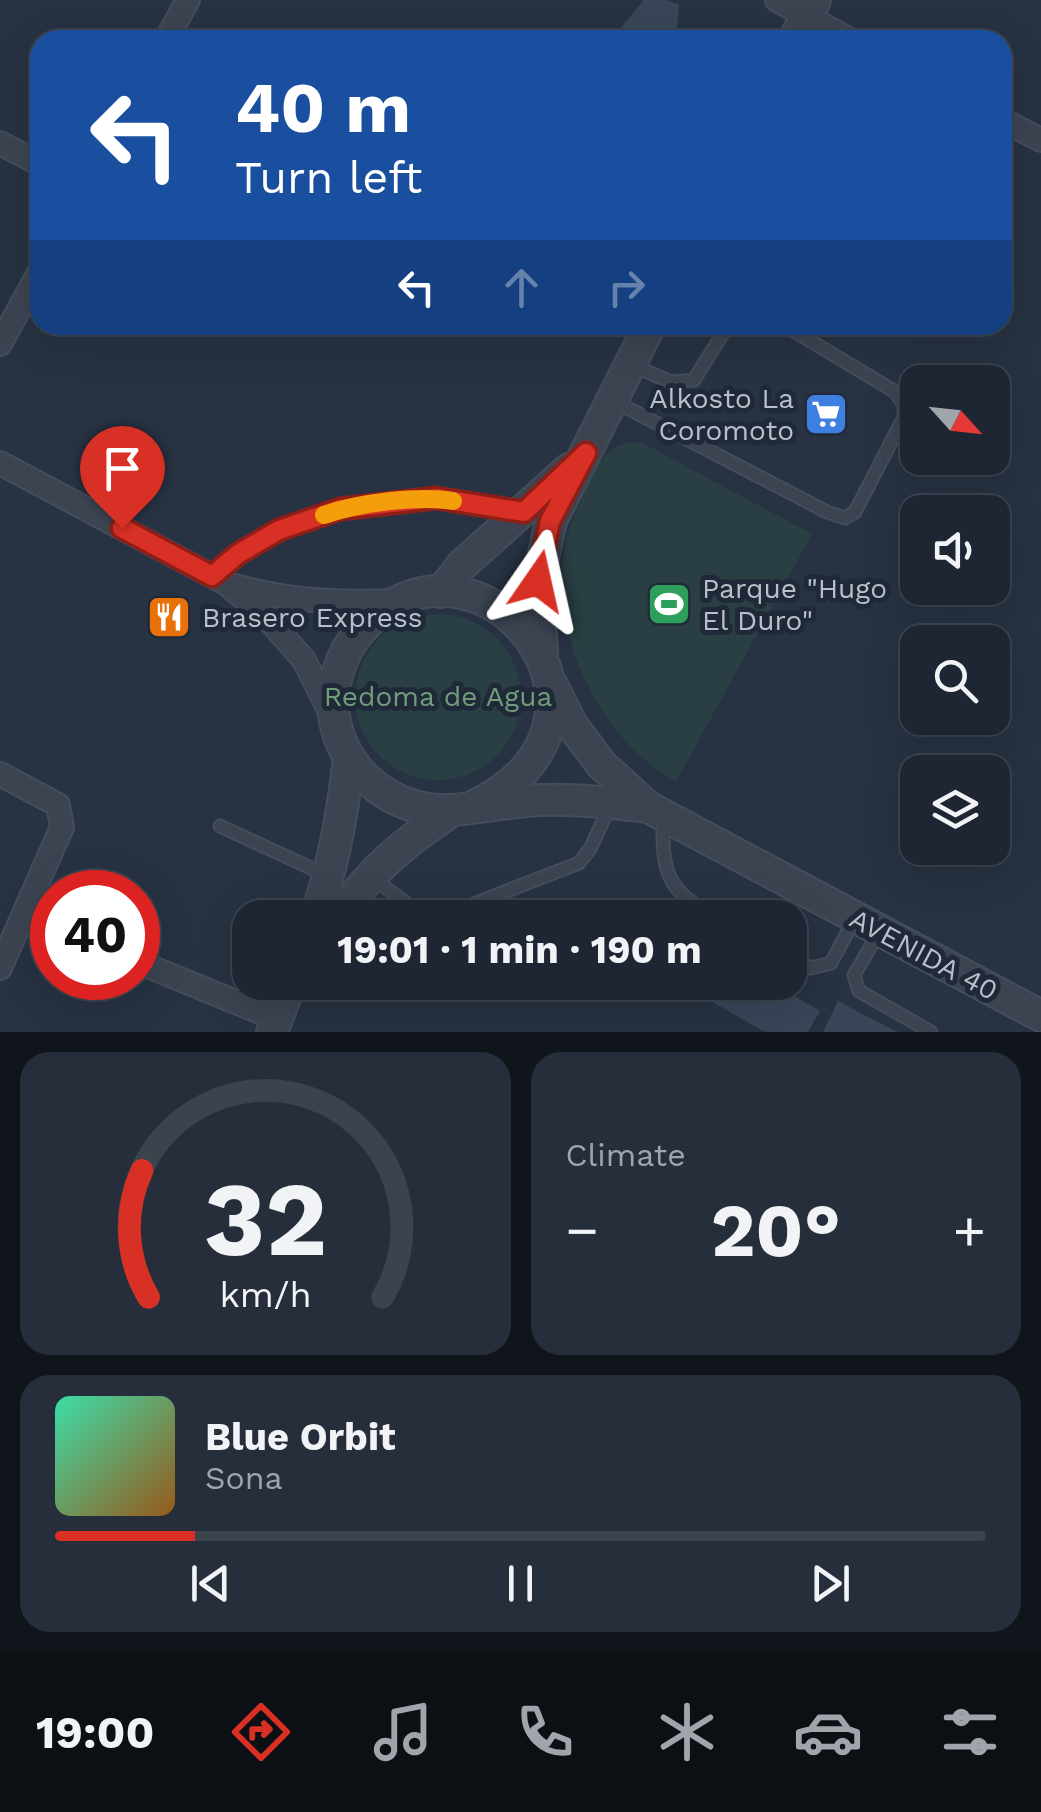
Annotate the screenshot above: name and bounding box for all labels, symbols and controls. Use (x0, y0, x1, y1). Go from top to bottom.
text: 40 m (235, 67, 411, 149)
icon: left (70, 70, 200, 200)
text: Turn left (235, 151, 422, 204)
icon: left (389, 260, 444, 315)
icon: ahead (494, 260, 549, 315)
icon: right (599, 260, 654, 315)
north arrow (900, 365, 1010, 475)
map controls (900, 365, 1010, 865)
place label: Alkosto La Coromoto (649, 382, 794, 447)
supermarket icon: Alkosto La Coromoto (803, 391, 849, 437)
pin (80, 426, 165, 529)
icon: arrive (95, 441, 150, 496)
button: sound (900, 495, 1010, 605)
position arrow (486, 529, 590, 633)
place label: Parque "Hugo El Duro" (702, 572, 887, 637)
sports icon: Parque "Hugo El Duro" (646, 581, 692, 627)
restaurant icon: Brasero Express (146, 594, 192, 640)
place label: Brasero Express (202, 601, 422, 634)
button: search (900, 625, 1010, 735)
park label: Redoma de Agua (324, 680, 553, 713)
button: layers (900, 755, 1010, 865)
speed limit sign: 40 (30, 870, 160, 1000)
street label: AVENIDA 40 (844, 902, 1003, 1007)
text: 19:01 · 1 min · 190 m (337, 928, 702, 972)
text: Climate (566, 1136, 686, 1174)
text: 32 (203, 1158, 327, 1280)
text: 20° (711, 1186, 841, 1274)
text: − (566, 1198, 599, 1262)
text: + (953, 1198, 986, 1262)
text: km/h (219, 1274, 311, 1316)
text: Blue Orbit (205, 1415, 396, 1459)
text: Sona (205, 1459, 283, 1497)
icon: previous (183, 1556, 238, 1611)
icon: pause (493, 1556, 548, 1611)
icon: next (803, 1556, 858, 1611)
icon: directions (226, 1697, 296, 1767)
icon: music (368, 1697, 438, 1767)
icon: phone (510, 1697, 580, 1767)
icon: climate (652, 1697, 722, 1767)
icon: car (793, 1697, 863, 1767)
icon: filters (935, 1697, 1005, 1767)
text: 19:00 (36, 1706, 155, 1759)

